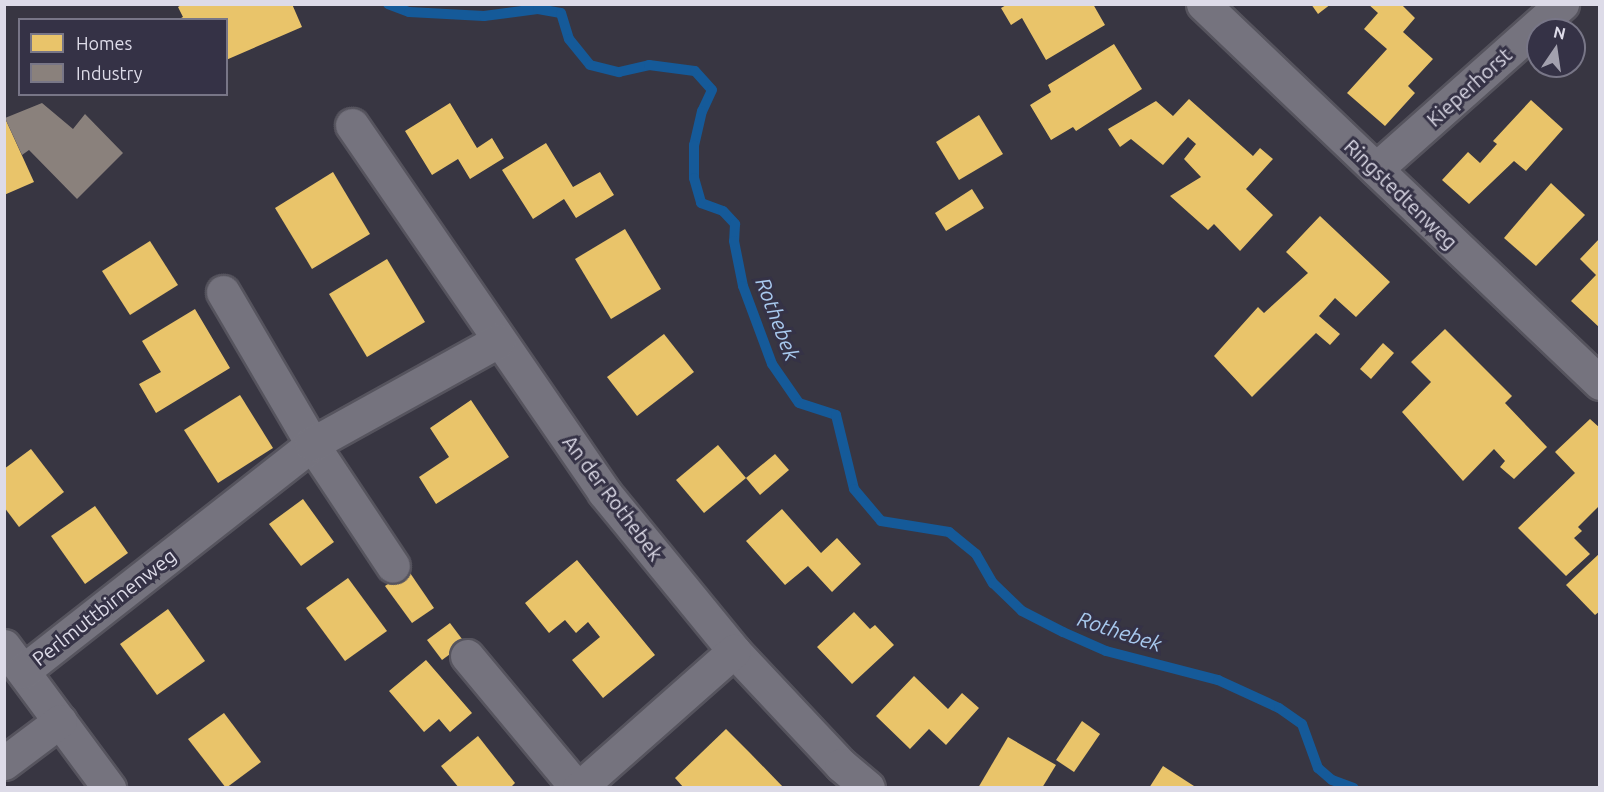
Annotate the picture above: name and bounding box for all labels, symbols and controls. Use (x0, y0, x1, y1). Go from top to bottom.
legend (18, 18, 228, 96)
north arrow (1526, 18, 1586, 78)
text: N (1552, 22, 1567, 43)
text: Homes (76, 33, 132, 53)
street label: Kieperhorst (1422, 43, 1516, 131)
text: Industry (76, 63, 142, 83)
street label: Ringstedtenweg (1340, 134, 1462, 254)
water label: Rothebek (751, 274, 805, 364)
street label: An der Rothebek (558, 430, 668, 566)
street label: Perlmuttbirnenweg (27, 543, 181, 671)
water label: Rothebek (1075, 606, 1165, 656)

